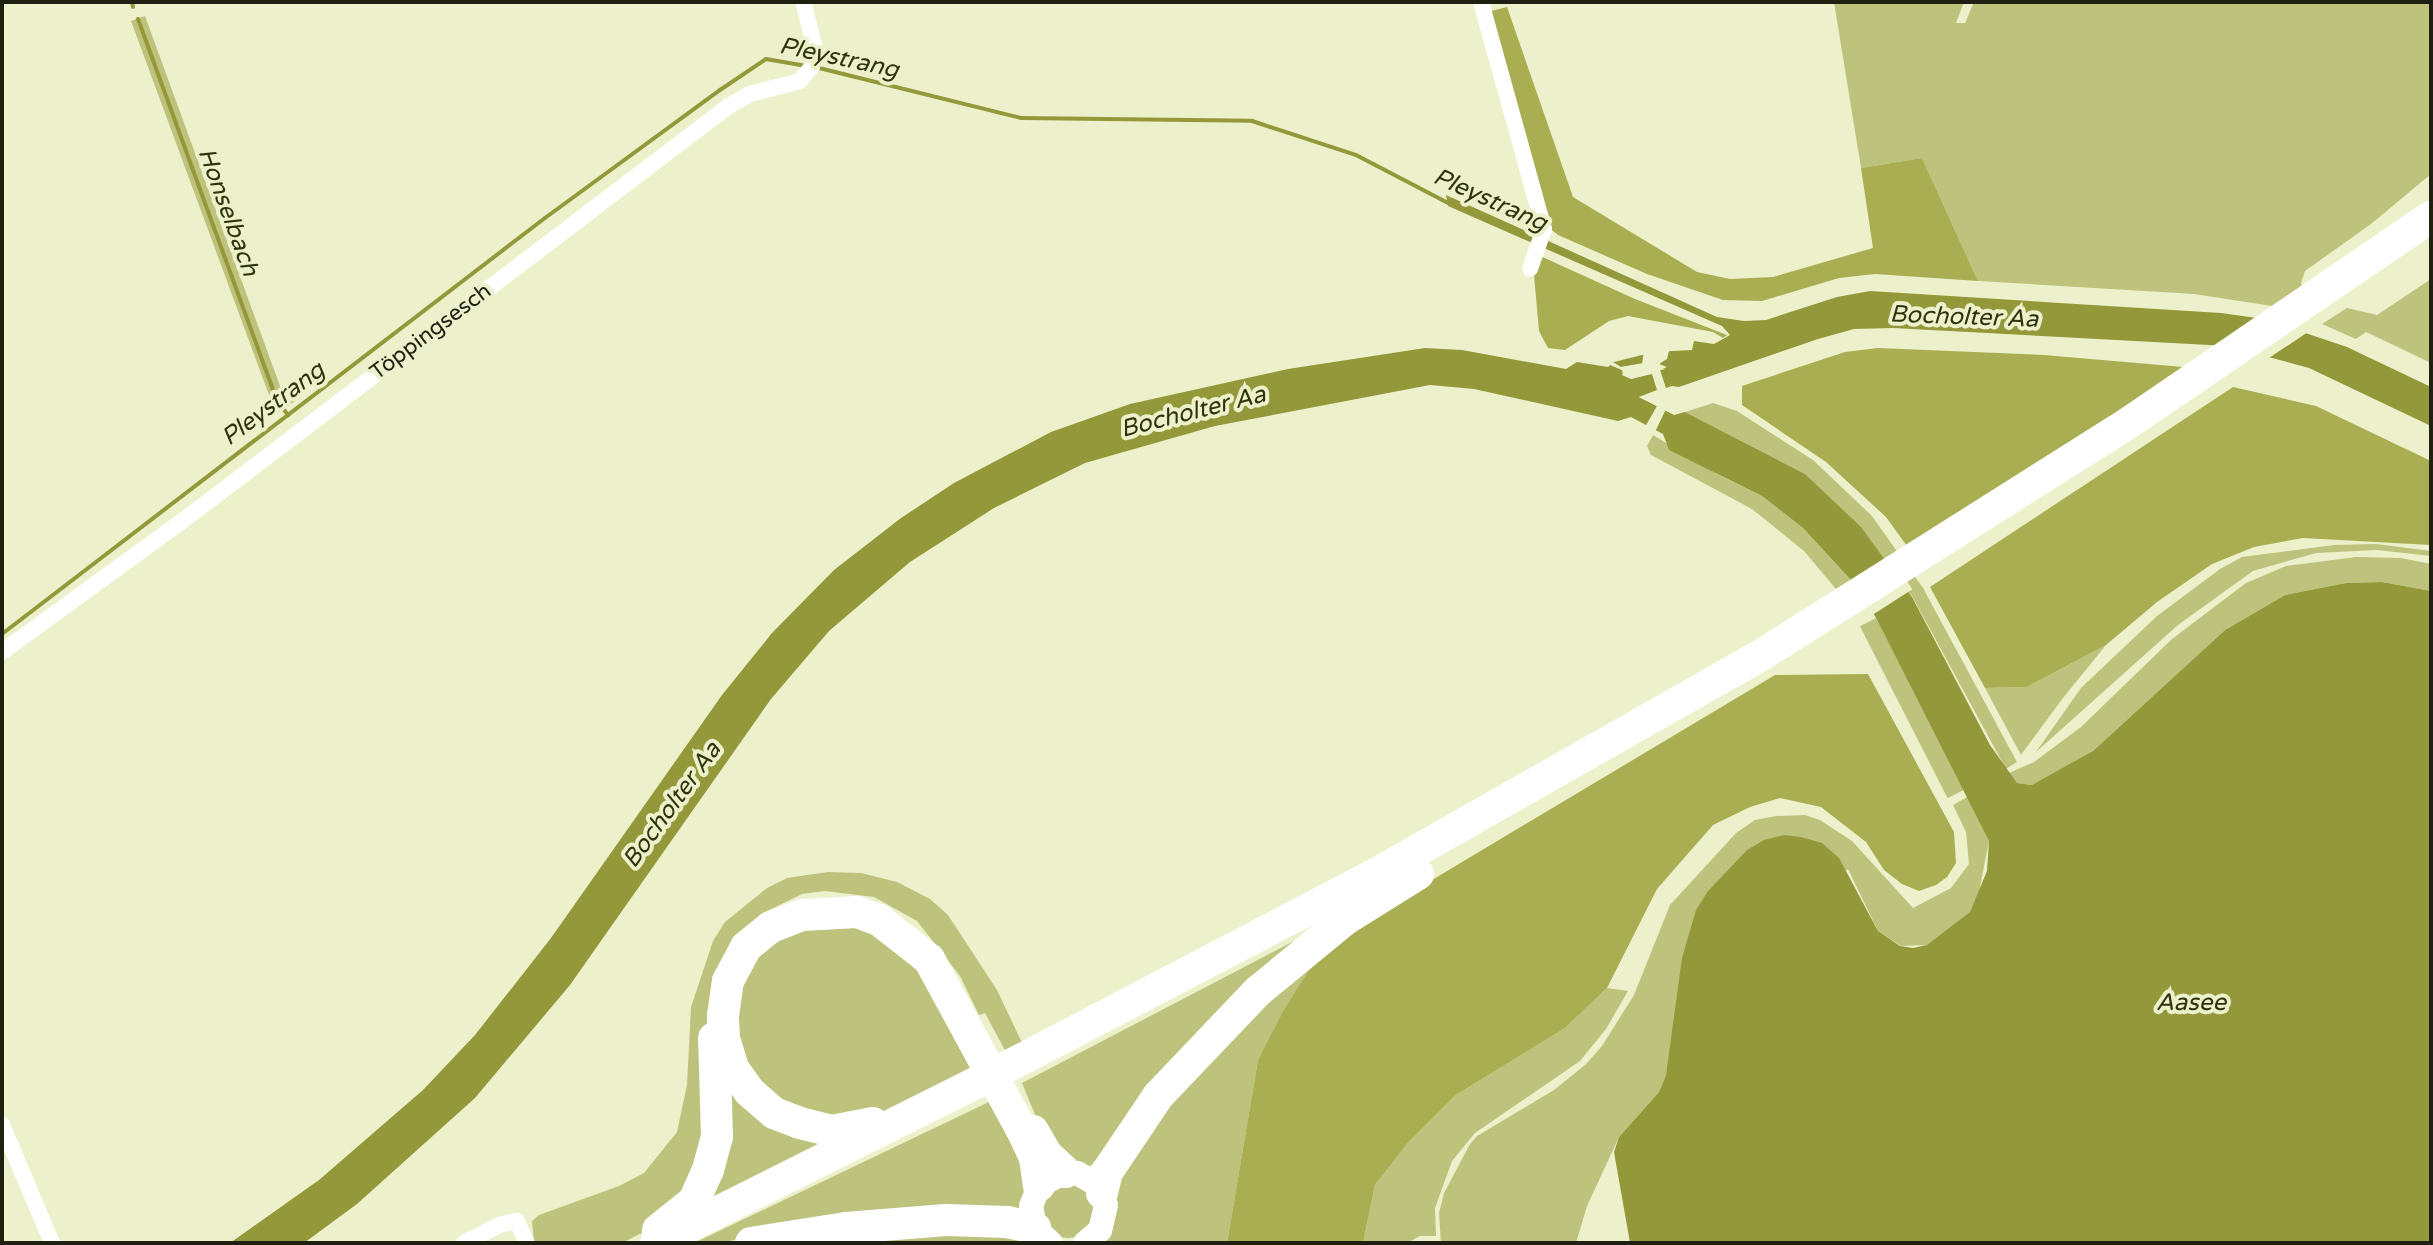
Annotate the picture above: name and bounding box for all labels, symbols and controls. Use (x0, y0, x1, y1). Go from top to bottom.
water label: Pleystrang (777, 31, 901, 85)
water label: Honselbach (192, 144, 264, 280)
water label: Pleystrang (1429, 162, 1551, 238)
street label: Töppingsesch (365, 278, 497, 386)
water label: Bocholter Aa (1889, 300, 2039, 334)
water label: Pleystrang (216, 356, 330, 452)
water label: Bocholter Aa (1117, 380, 1269, 444)
water label: Bocholter Aa (617, 736, 727, 874)
water label: Aasee (2156, 989, 2226, 1017)

